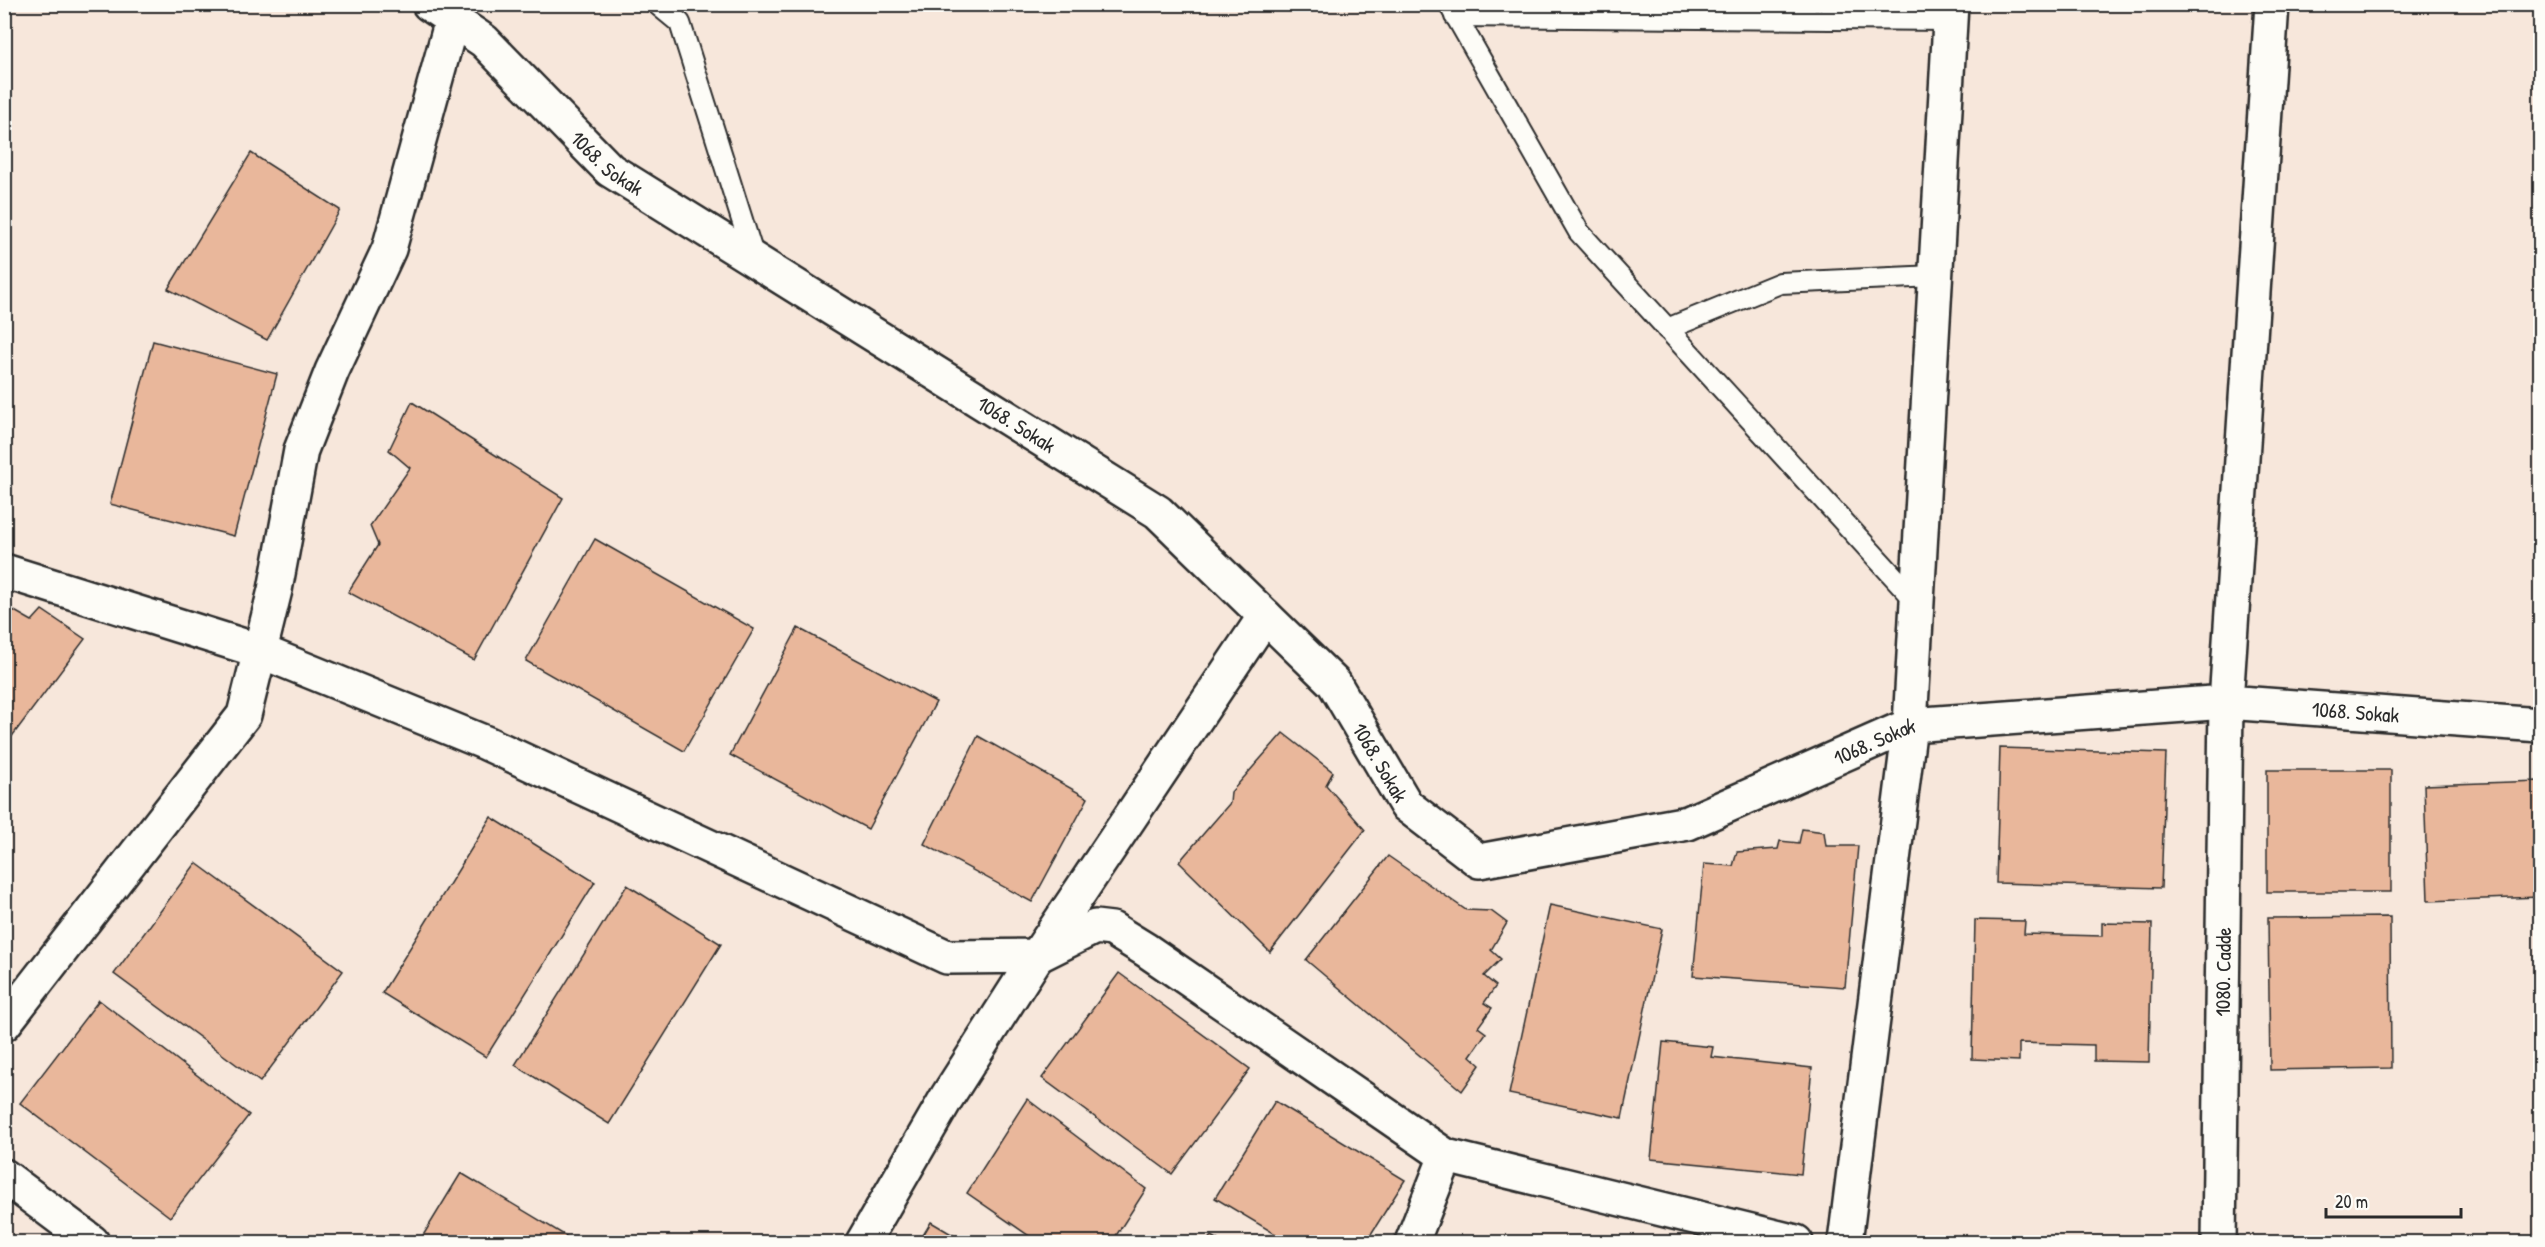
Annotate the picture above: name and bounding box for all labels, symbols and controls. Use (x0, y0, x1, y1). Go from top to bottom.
street label: 1068. Sokak (564, 124, 649, 202)
street label: 1068. Sokak (972, 388, 1062, 459)
street label: 1068. Sokak (2311, 694, 2401, 729)
street label: 1068. Sokak (1829, 710, 1916, 772)
street label: 1068. Sokak (1346, 717, 1416, 808)
street label: 1080. Cadde (2207, 927, 2238, 1017)
scale bar (2326, 1181, 2461, 1219)
text: 20 m (2335, 1189, 2368, 1214)

